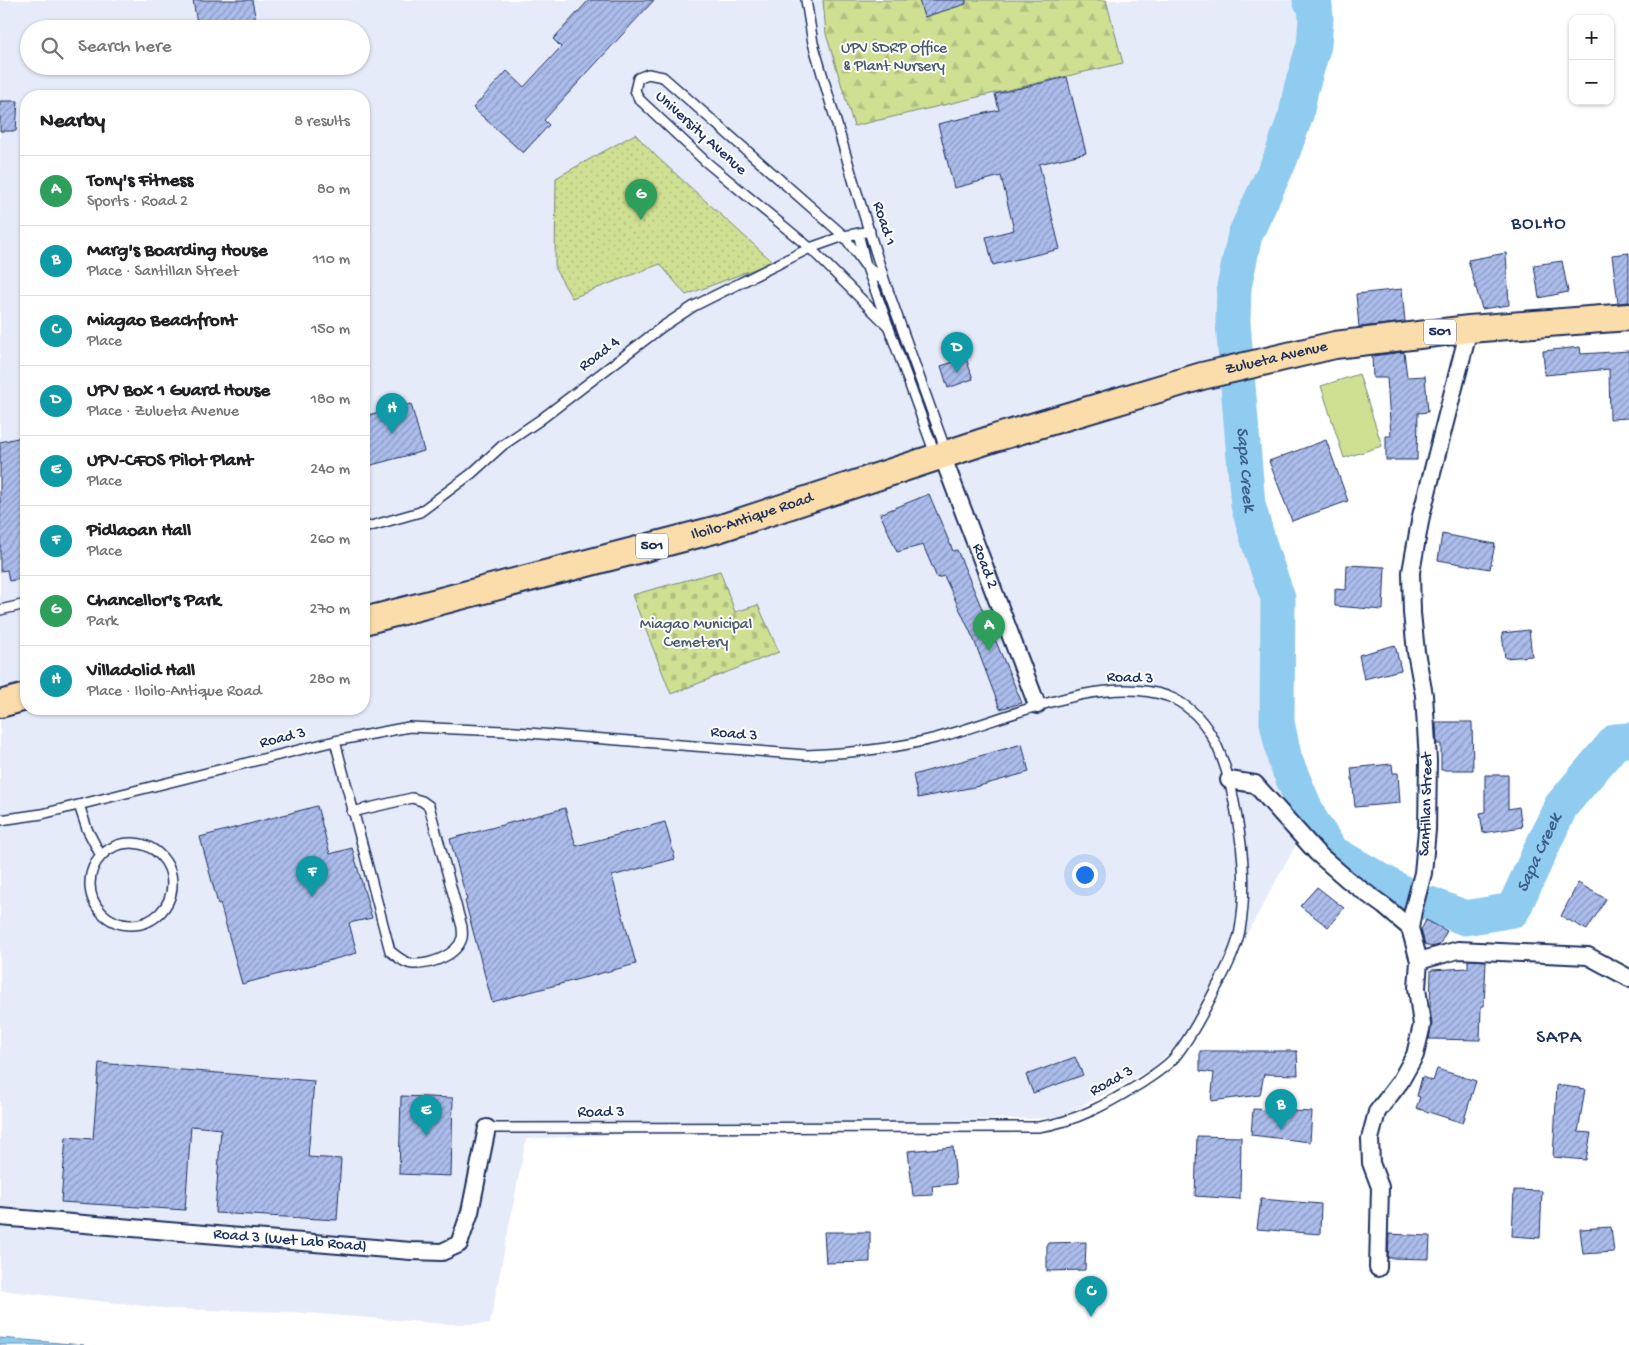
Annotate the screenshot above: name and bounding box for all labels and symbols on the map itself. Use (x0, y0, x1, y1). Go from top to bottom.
park label: UPV SDRP Office & Plant Nursery (841, 40, 948, 77)
street label: University Avenue (650, 88, 750, 181)
pin: G (625, 179, 657, 220)
street label: Road 1 (867, 200, 899, 248)
district label: BOLHO (1510, 213, 1567, 236)
road number: 501 (1424, 320, 1456, 344)
pin: D (941, 332, 973, 373)
street label: Road 4 (576, 333, 625, 377)
street label: Zulueta Avenue (1224, 337, 1330, 380)
pin: H (376, 393, 408, 434)
water label: Sapa Creek (1231, 426, 1260, 516)
street label: Iloilo-Antique Road (689, 488, 817, 545)
road number: 501 (636, 534, 668, 558)
street label: Road 2 (967, 541, 1001, 592)
pin: A (973, 610, 1005, 651)
park label: Miagao Municipal Cemetery (640, 616, 752, 653)
street label: Road 3 (1106, 669, 1154, 689)
street label: Road 3 (710, 723, 758, 747)
street label: Road 3 (258, 724, 308, 754)
street label: Santillan Street (1415, 750, 1438, 857)
water label: Sapa Creek (1512, 809, 1567, 896)
pin: F (296, 856, 328, 897)
your location (1072, 862, 1098, 888)
district label: SAPA (1536, 1027, 1583, 1050)
street label: Road 3 (1087, 1062, 1137, 1102)
pin: B (1265, 1089, 1297, 1130)
pin: E (410, 1095, 442, 1136)
street label: Road 3 (577, 1104, 625, 1123)
street label: Road 3 (Wet Lab Road) (212, 1225, 368, 1257)
pin: C (1075, 1276, 1107, 1317)

